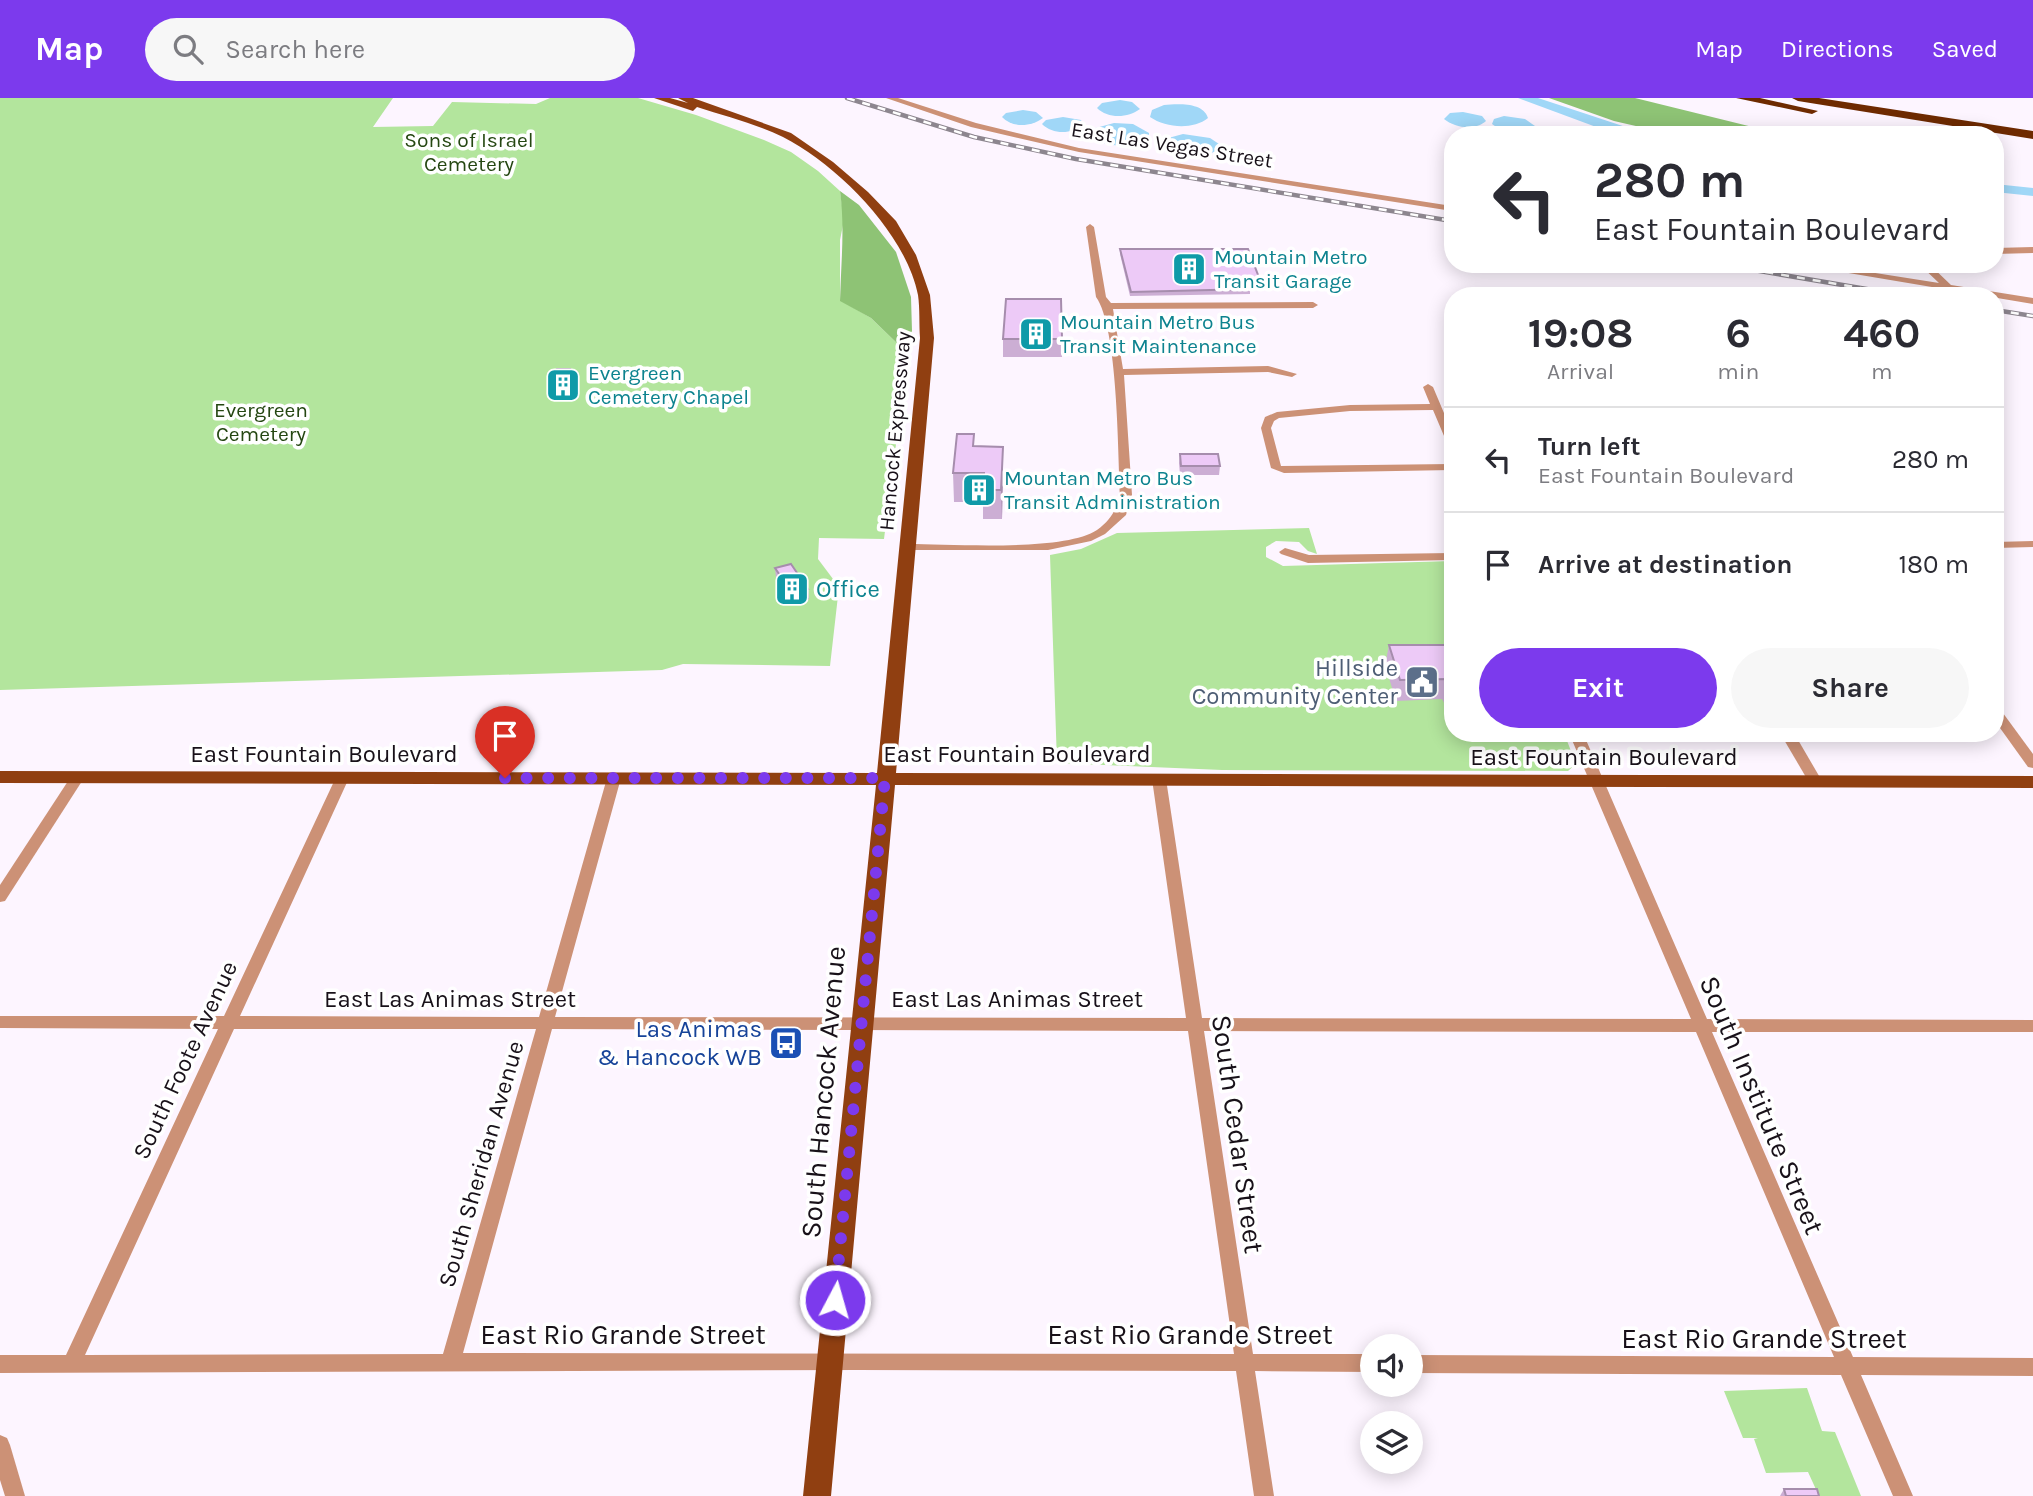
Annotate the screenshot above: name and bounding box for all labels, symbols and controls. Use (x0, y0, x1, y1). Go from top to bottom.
search box (145, 18, 635, 81)
text: Map (35, 30, 103, 68)
icon: search (169, 30, 207, 68)
text: Search here (225, 34, 365, 65)
text: Map (1695, 35, 1743, 63)
text: Directions (1781, 35, 1894, 63)
text: Saved (1932, 35, 1998, 63)
street label: East Las Vegas Street (1070, 117, 1275, 173)
park label: Sons of Israel Cemetery (404, 128, 534, 176)
text: 280 m (1594, 152, 1745, 209)
icon: left (1479, 154, 1570, 245)
text: East Fountain Boulevard (1594, 211, 1951, 248)
place label: Mountain Metro Transit Garage (1214, 245, 1368, 293)
building icon: Mountain Metro Transit Garage (1170, 250, 1208, 288)
text: 19:08 (1528, 308, 1633, 358)
text: 6 (1726, 308, 1751, 358)
text: 460 (1843, 308, 1920, 358)
place label: Mountain Metro Bus Transit Maintenance (1060, 310, 1256, 358)
building icon: Mountain Metro Bus Transit Maintenance (1017, 315, 1055, 353)
street label: Hancock Expressway (874, 330, 916, 532)
text: Arrival (1547, 358, 1614, 385)
text: min (1717, 358, 1759, 385)
text: m (1871, 358, 1892, 385)
place label: Evergreen Cemetery Chapel (588, 361, 749, 409)
building icon: Evergreen Cemetery Chapel (544, 366, 582, 404)
park label: Evergreen Cemetery (214, 398, 308, 446)
text: Turn left (1538, 431, 1640, 462)
icon: left (1479, 441, 1517, 479)
text: 280 m (1892, 444, 1969, 475)
text: East Fountain Boulevard (1538, 462, 1794, 489)
place label: Mountan Metro Bus Transit Administration (1004, 466, 1221, 514)
building icon: Mountan Metro Bus Transit Administration (960, 471, 998, 509)
icon: arrive (1479, 546, 1517, 584)
text: Arrive at destination (1538, 549, 1792, 580)
text: 180 m (1899, 549, 1969, 580)
building icon: Office (773, 570, 811, 608)
place label: Office (816, 575, 880, 603)
button: Exit (1479, 648, 1717, 728)
button: Share (1731, 648, 1969, 728)
place label: Hillside Community Center (1192, 654, 1398, 710)
public building icon: Hillside Community Center (1403, 663, 1441, 701)
pin (475, 706, 535, 778)
icon: arrive (486, 717, 524, 755)
street label: East Fountain Boulevard (190, 740, 458, 768)
street label: East Fountain Boulevard (883, 740, 1151, 768)
street label: East Fountain Boulevard (1470, 743, 1738, 771)
street label: South Hancock Avenue (794, 945, 852, 1239)
street label: South Foote Avenue (127, 956, 243, 1164)
street label: South Institute Street (1693, 971, 1831, 1239)
street label: East Las Animas Street (324, 985, 576, 1013)
street label: East Las Animas Street (891, 985, 1143, 1013)
street label: South Cedar Street (1205, 1013, 1271, 1255)
place label: Las Animas & Hancock WB (597, 1015, 762, 1071)
bus stop icon: Las Animas & Hancock WB (767, 1024, 805, 1062)
street label: South Sheridan Avenue (432, 1038, 530, 1290)
position arrow (798, 1263, 872, 1337)
street label: East Rio Grande Street (480, 1318, 766, 1351)
street label: East Rio Grande Street (1047, 1318, 1333, 1351)
street label: East Rio Grande Street (1621, 1322, 1907, 1355)
map controls (1360, 1334, 1423, 1474)
button: sound (1360, 1334, 1423, 1397)
button: layers (1360, 1411, 1423, 1474)

